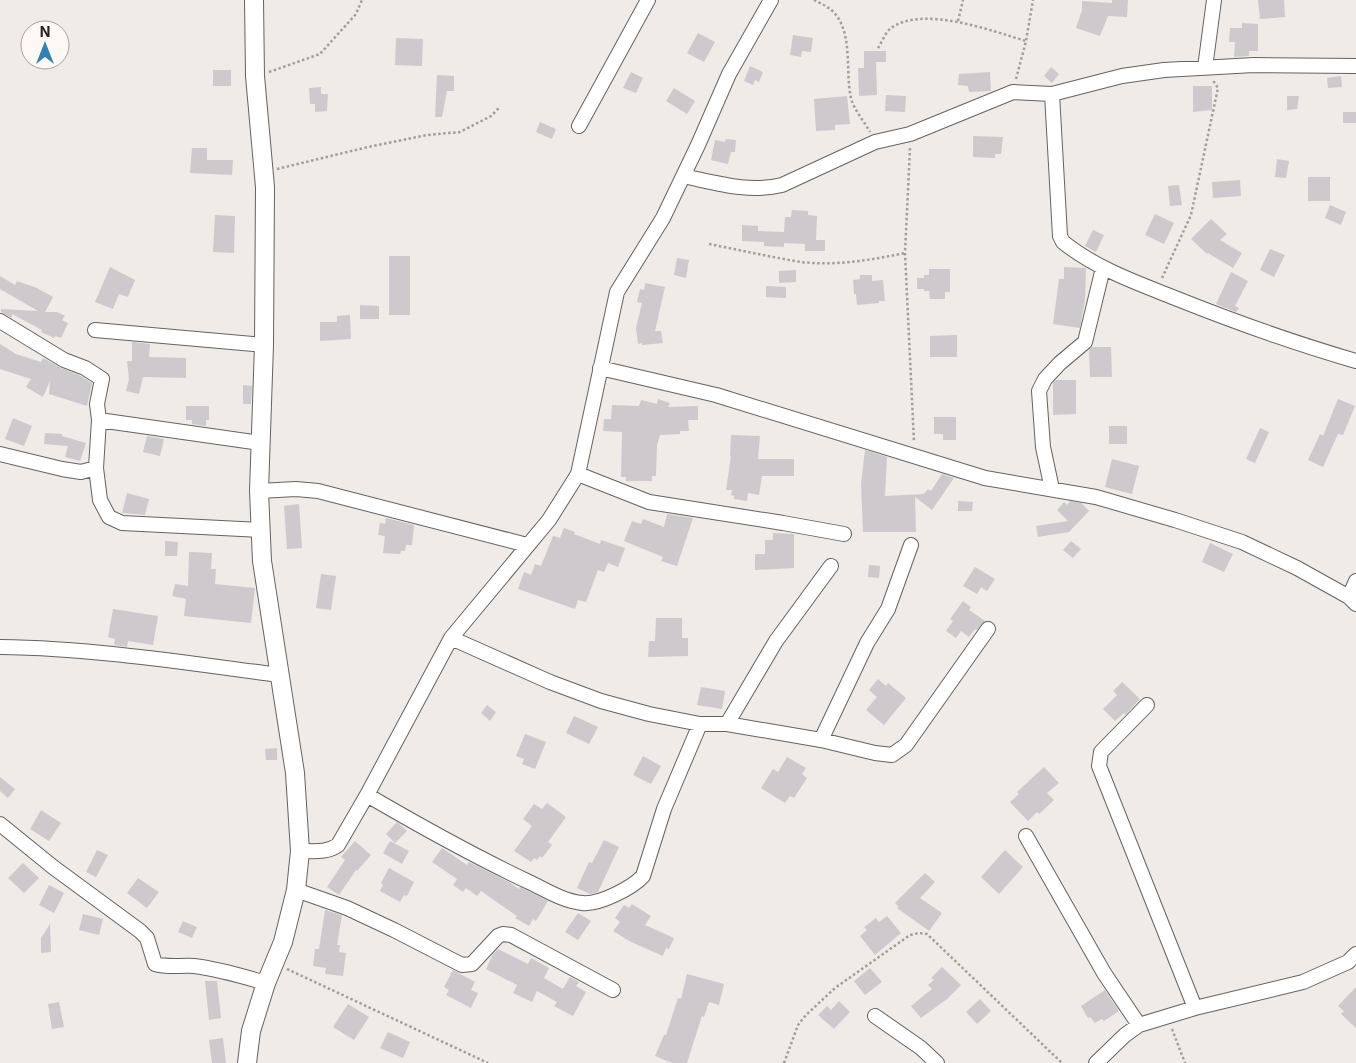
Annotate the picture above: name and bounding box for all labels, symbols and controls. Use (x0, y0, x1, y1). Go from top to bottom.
north arrow (20, 20, 70, 70)
text: N (40, 23, 50, 40)

